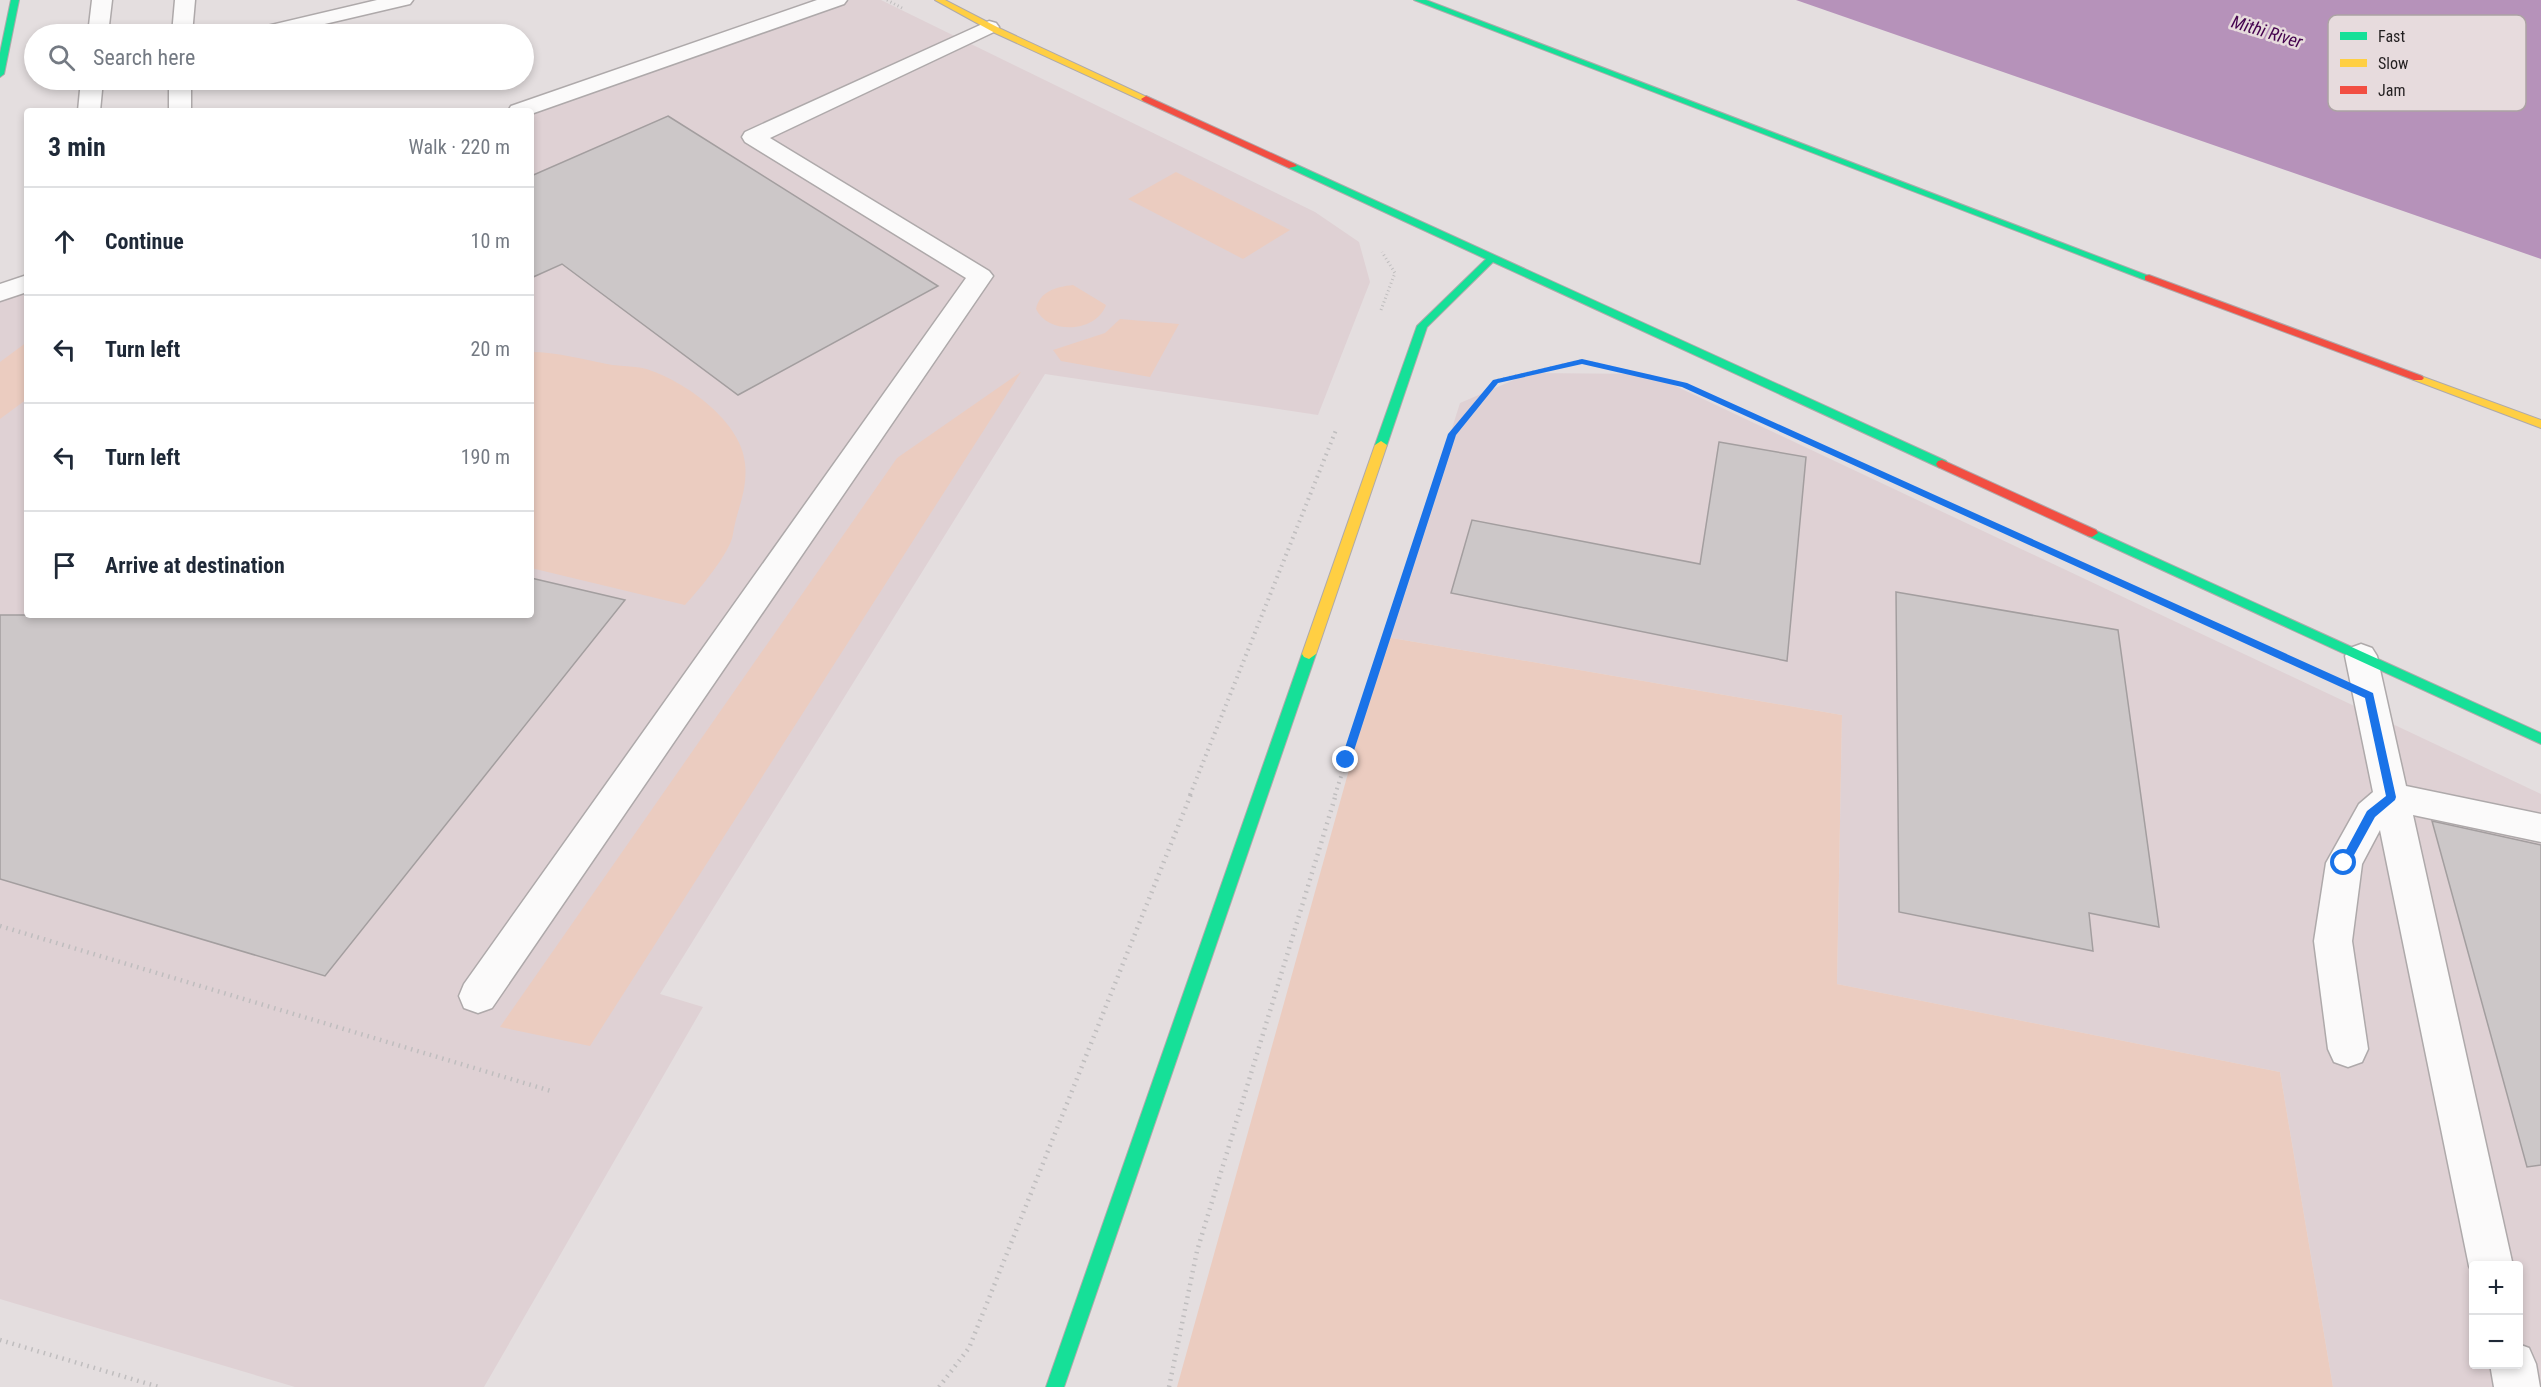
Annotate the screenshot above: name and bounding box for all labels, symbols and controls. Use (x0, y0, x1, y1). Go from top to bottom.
water label: Mithi River (2229, 11, 2306, 52)
legend (2328, 15, 2526, 111)
search box (24, 24, 534, 90)
text: Fast (2378, 27, 2405, 46)
icon: search (45, 41, 78, 74)
text: Search here (93, 45, 195, 70)
text: Slow (2378, 54, 2408, 73)
text: Jam (2378, 81, 2405, 100)
text: 3 min (48, 132, 106, 162)
text: Walk · 220 m (409, 135, 510, 159)
icon: ahead (48, 225, 81, 258)
text: Continue (105, 229, 184, 254)
text: 10 m (471, 229, 510, 253)
icon: left (48, 333, 81, 366)
text: Turn left (105, 337, 180, 362)
text: 20 m (471, 337, 510, 361)
icon: left (48, 441, 81, 474)
text: Turn left (105, 445, 180, 470)
text: 190 m (461, 445, 510, 469)
icon: arrive (48, 549, 81, 582)
text: Arrive at destination (105, 553, 285, 578)
route end (1332, 746, 1358, 772)
route start (2330, 849, 2356, 875)
map controls (2469, 1261, 2523, 1369)
button: + (2469, 1261, 2523, 1315)
button: − (2469, 1315, 2523, 1369)

